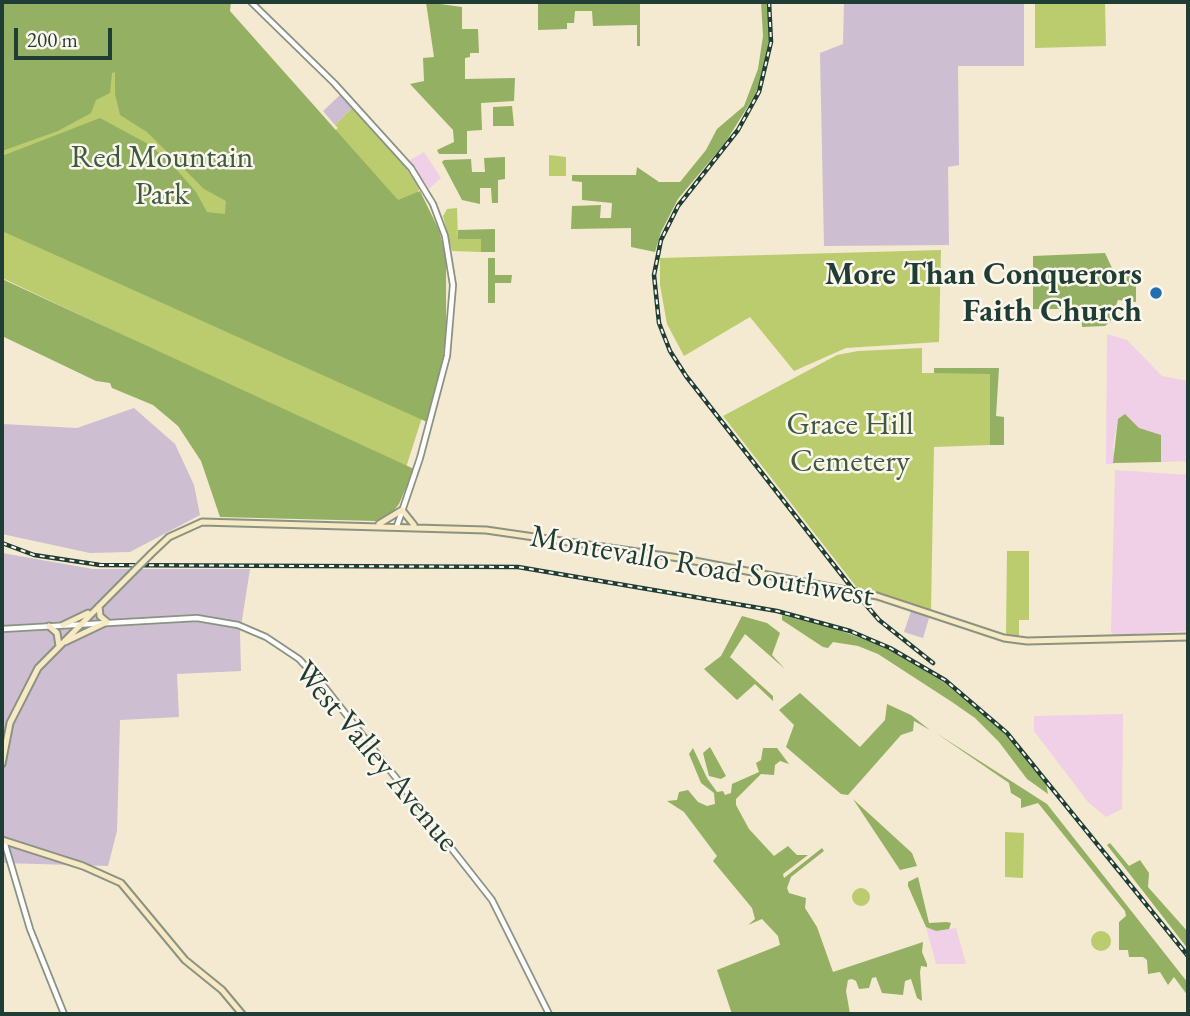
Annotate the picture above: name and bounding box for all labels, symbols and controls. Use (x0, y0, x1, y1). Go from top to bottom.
scale bar (18, 14, 116, 58)
text: 200 m (27, 26, 78, 53)
park label: Red Mountain Park (71, 139, 253, 214)
place label: More Than Conquerors Faith Church (825, 256, 1142, 331)
marker: More Than Conquerors Faith Church (1148, 285, 1164, 301)
park label: Grace Hill Cemetery (786, 406, 914, 481)
street label: Montevallo Road Southwest (527, 518, 877, 616)
street label: West Valley Avenue (285, 654, 467, 860)

